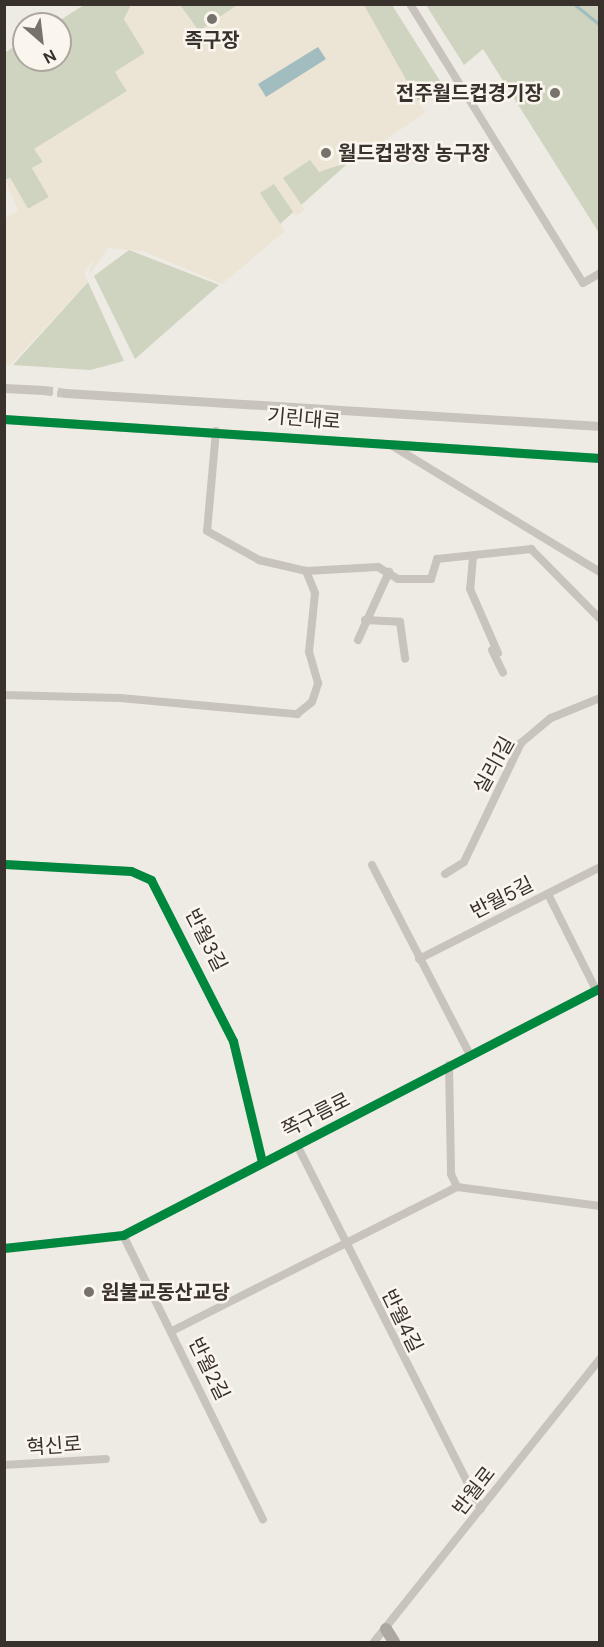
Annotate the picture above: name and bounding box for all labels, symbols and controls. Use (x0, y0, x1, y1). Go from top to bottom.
north arrow (12, 12, 72, 72)
marker: 족구장 (205, 12, 219, 26)
place label: 족구장 (184, 28, 240, 52)
text: N (40, 45, 60, 69)
place label: 전주월드컵경기장 (396, 81, 543, 105)
marker: 전주월드컵경기장 (548, 86, 562, 100)
place label: 월드컵광장 농구장 (338, 141, 490, 165)
marker: 월드컵광장 농구장 (319, 146, 333, 160)
street label: 기린대로 (266, 404, 342, 434)
street label: 실리1길 (469, 732, 519, 798)
street label: 반월5길 (467, 872, 537, 924)
street label: 반월3길 (180, 905, 232, 975)
street label: 쪽구름로 (278, 1088, 354, 1142)
place label: 원불교동산교당 (101, 1280, 230, 1304)
marker: 원불교동산교당 (82, 1285, 96, 1299)
street label: 반월4길 (376, 1285, 428, 1357)
street label: 반월2길 (184, 1334, 234, 1404)
street label: 혁신로 (26, 1432, 82, 1460)
street label: 반월로 (448, 1462, 500, 1520)

